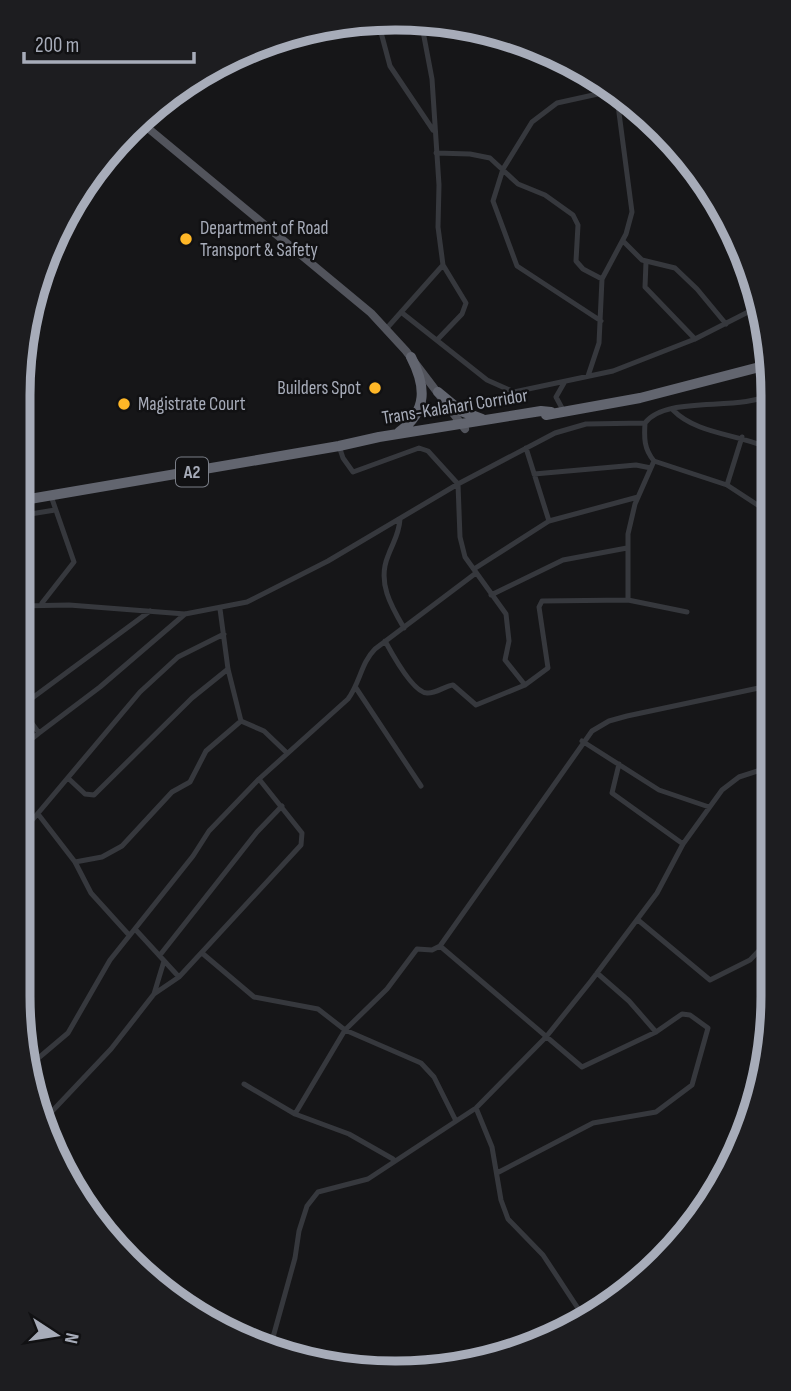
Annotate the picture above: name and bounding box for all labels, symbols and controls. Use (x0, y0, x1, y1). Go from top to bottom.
scale bar (24, 21, 194, 65)
text: 200 m (35, 33, 79, 58)
place label: Department of Road Transport & Safety (200, 217, 329, 262)
marker: Department of Road Transport & Safety (178, 231, 194, 247)
place label: Builders Spot (277, 377, 361, 400)
marker: Builders Spot (367, 380, 383, 396)
street label: Trans-Kalahari Corridor (380, 384, 530, 430)
place label: Magistrate Court (138, 393, 246, 416)
marker: Magistrate Court (116, 396, 132, 412)
road number: A2 (176, 458, 208, 486)
north arrow (21, 1300, 91, 1370)
text: N (59, 1331, 83, 1346)

